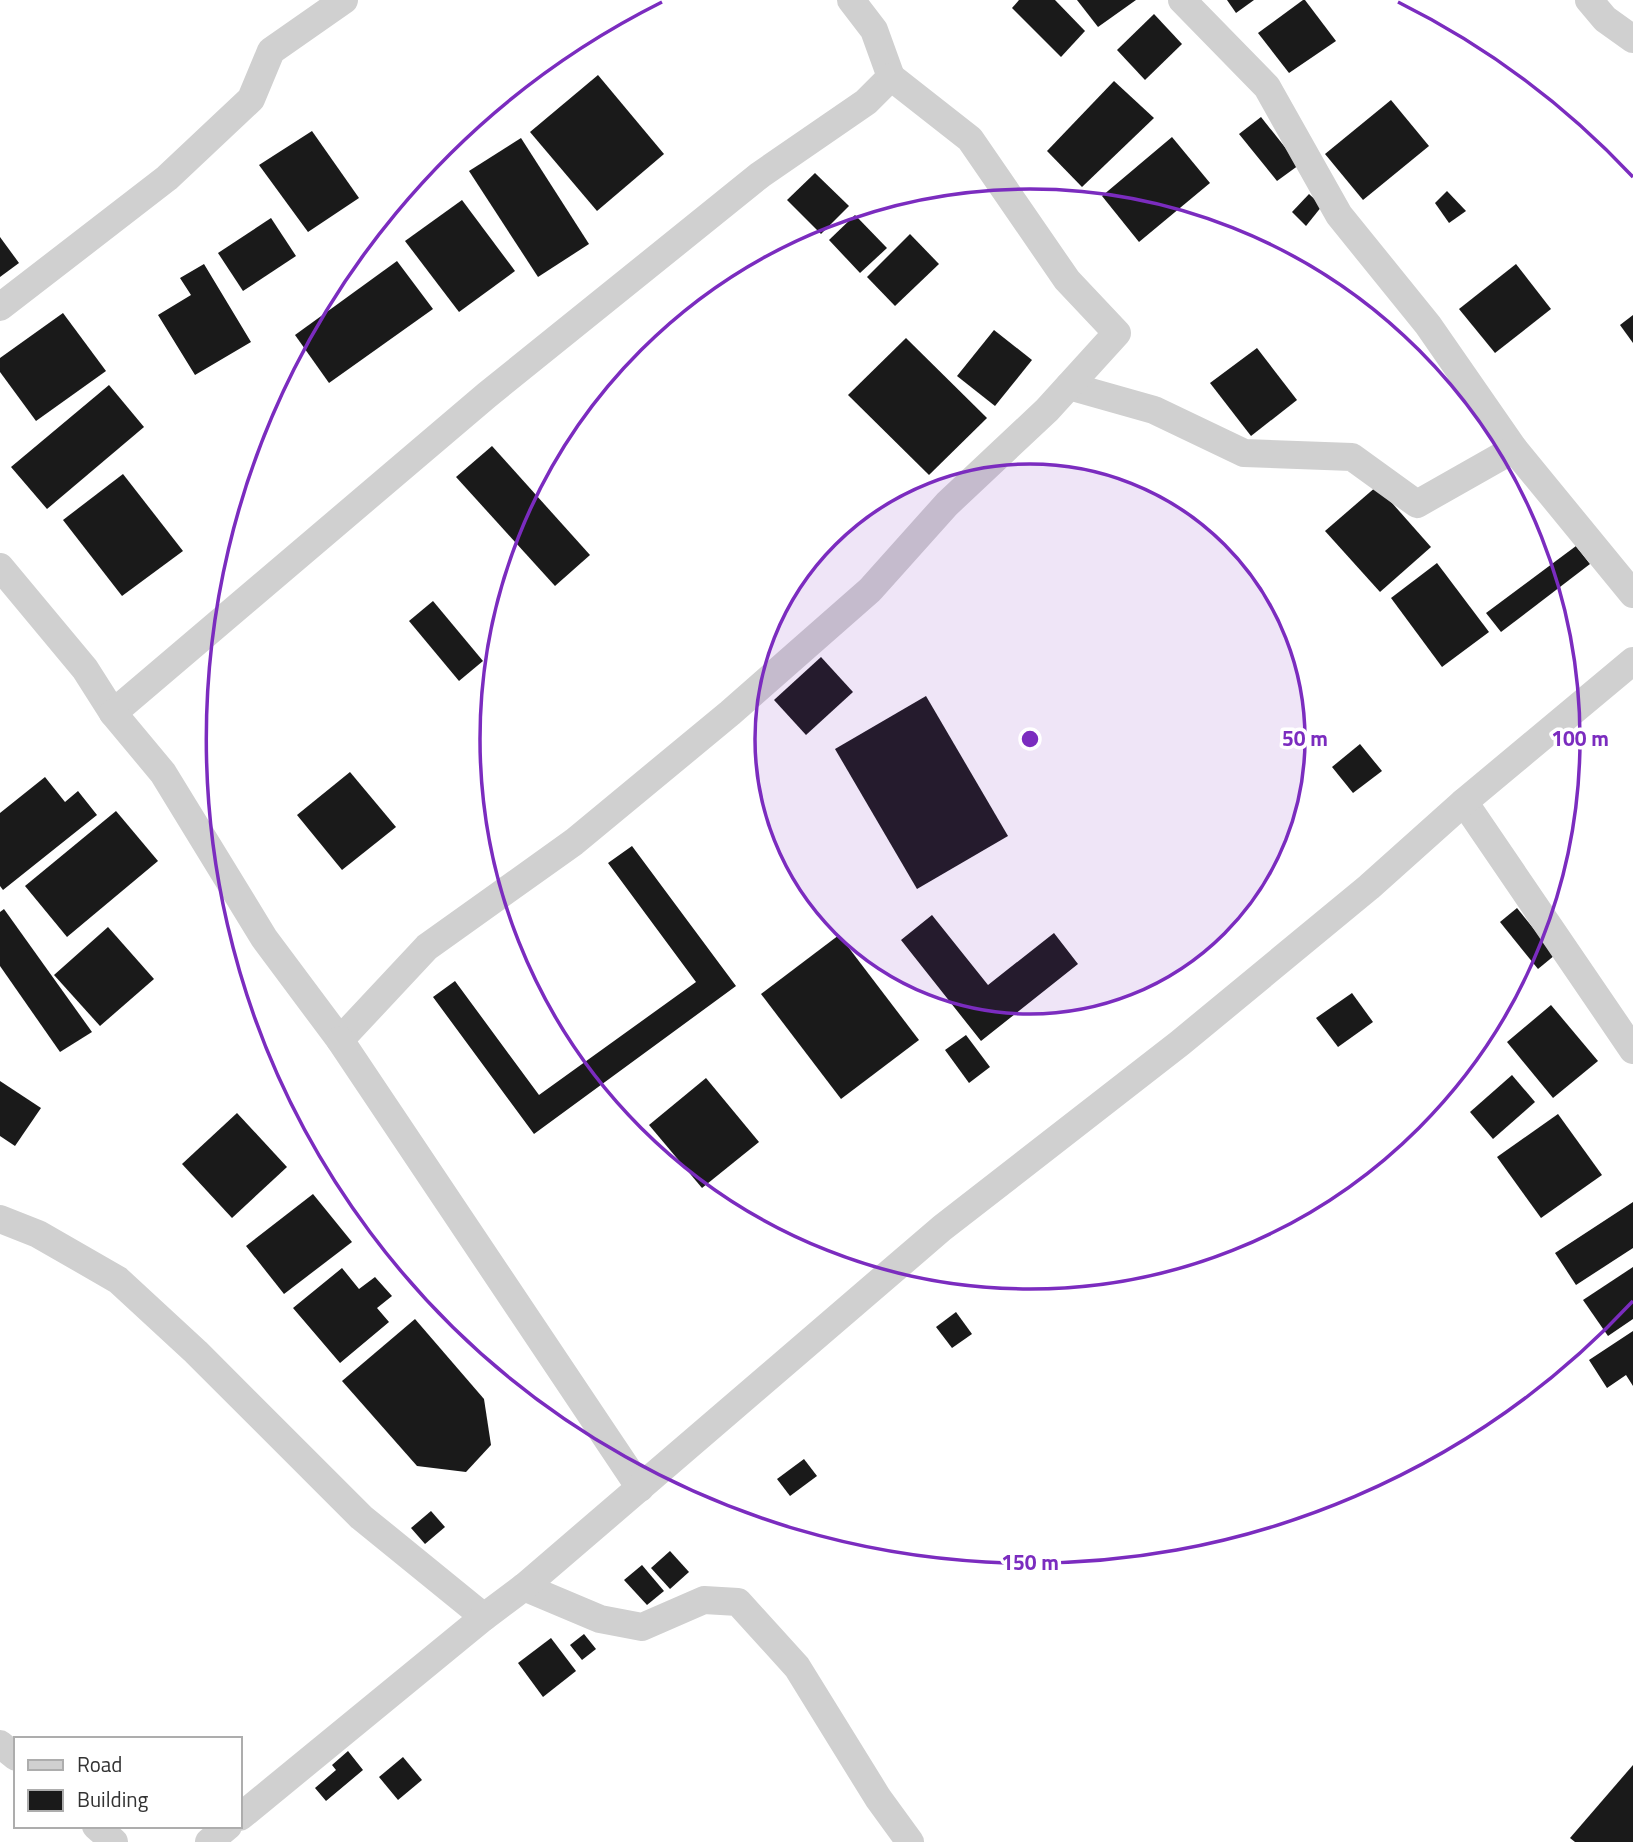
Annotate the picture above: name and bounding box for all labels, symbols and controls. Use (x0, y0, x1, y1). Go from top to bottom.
text: 50 m (1282, 722, 1328, 754)
text: 100 m (1551, 722, 1609, 754)
centre of rings (1018, 727, 1042, 751)
text: 150 m (1001, 1546, 1059, 1578)
legend (14, 1737, 242, 1828)
text: Road (77, 1748, 122, 1780)
text: Building (77, 1783, 149, 1815)

